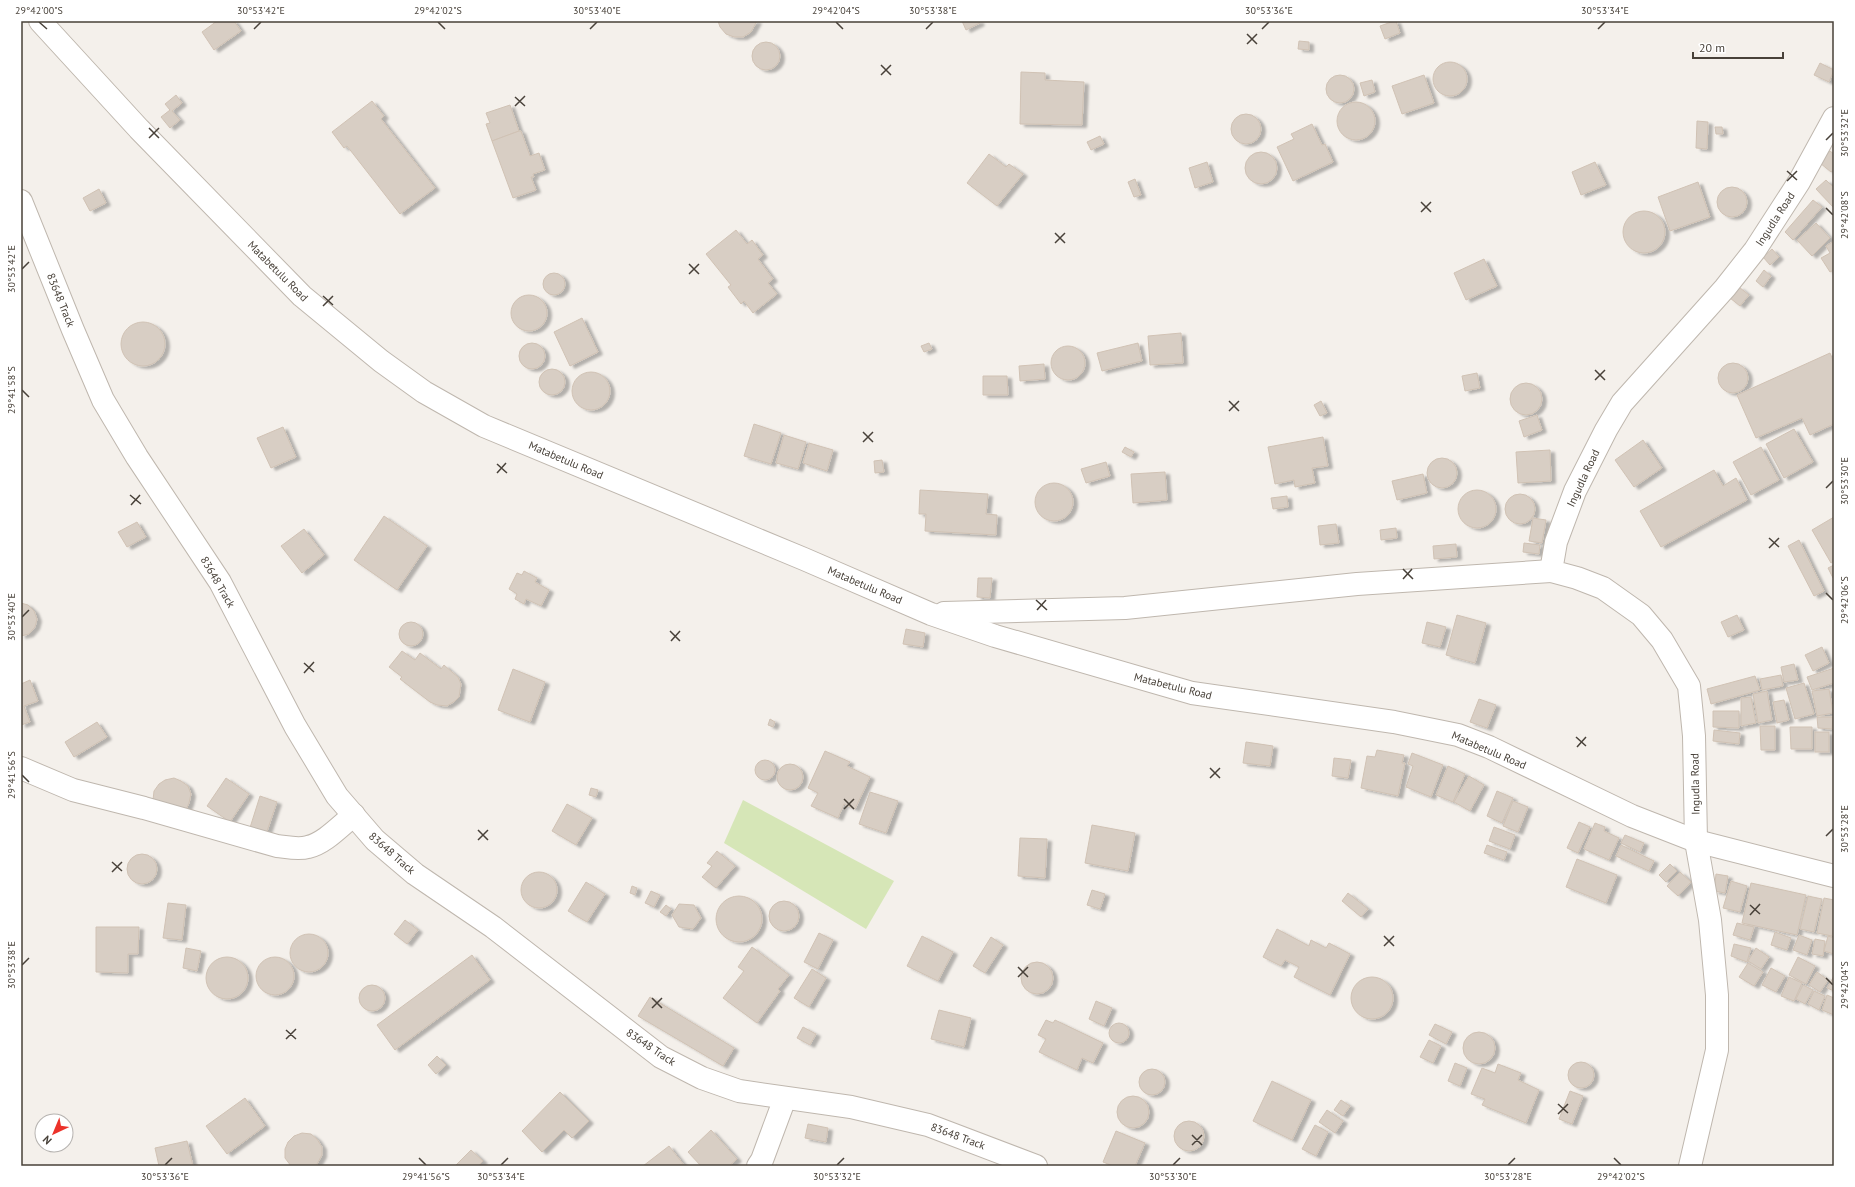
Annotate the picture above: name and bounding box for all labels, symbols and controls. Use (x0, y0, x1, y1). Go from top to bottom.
text: 29°42'00"S (15, 4, 63, 17)
text: 30°53'42"E (237, 4, 285, 17)
text: 29°42'02"S (414, 4, 462, 17)
text: 30°53'40"E (573, 4, 621, 17)
text: 29°42'04"S (812, 4, 860, 17)
text: 30°53'38"E (909, 4, 957, 17)
text: 30°53'36"E (1245, 4, 1293, 17)
text: 30°53'34"E (1581, 4, 1629, 17)
scale bar (1693, 34, 1783, 60)
text: 20 m (1699, 40, 1725, 55)
text: 30°53'32"E (1838, 109, 1851, 157)
street label: Ingudla Road (1752, 189, 1798, 249)
text: 29°42'08"S (1838, 191, 1851, 239)
street label: Matabetulu Road (245, 238, 311, 304)
text: 30°53'42"E (5, 245, 18, 293)
street label: 83648 Track (44, 271, 78, 330)
text: 29°41'58"S (5, 366, 18, 414)
street label: Matabetulu Road (526, 438, 606, 482)
street label: Ingudla Road (1564, 447, 1602, 509)
text: 30°53'30"E (1838, 457, 1851, 505)
street label: 83648 Track (198, 554, 239, 611)
street label: Matabetulu Road (825, 563, 905, 607)
text: 29°42'06"S (1838, 576, 1851, 624)
text: 30°53'40"E (5, 593, 18, 641)
street label: Matabetulu Road (1133, 670, 1214, 702)
street label: Matabetulu Road (1449, 728, 1529, 772)
text: 29°41'56"S (5, 751, 18, 799)
street label: Ingudla Road (1687, 753, 1703, 815)
text: 30°53'28"E (1838, 805, 1851, 853)
street label: 83648 Track (366, 829, 419, 877)
text: 30°53'38"E (5, 941, 18, 989)
text: 29°42'04"S (1838, 961, 1851, 1009)
street label: 83648 Track (623, 1025, 679, 1069)
north arrow (34, 1113, 74, 1153)
street label: 83648 Track (929, 1120, 988, 1153)
text: N (40, 1133, 55, 1148)
text: 30°53'36"E (141, 1170, 189, 1183)
text: 29°41'56"S (402, 1170, 450, 1183)
text: 30°53'34"E (477, 1170, 525, 1183)
text: 30°53'32"E (813, 1170, 861, 1183)
text: 30°53'30"E (1149, 1170, 1197, 1183)
text: 30°53'28"E (1484, 1170, 1532, 1183)
text: 29°42'02"S (1597, 1170, 1645, 1183)

